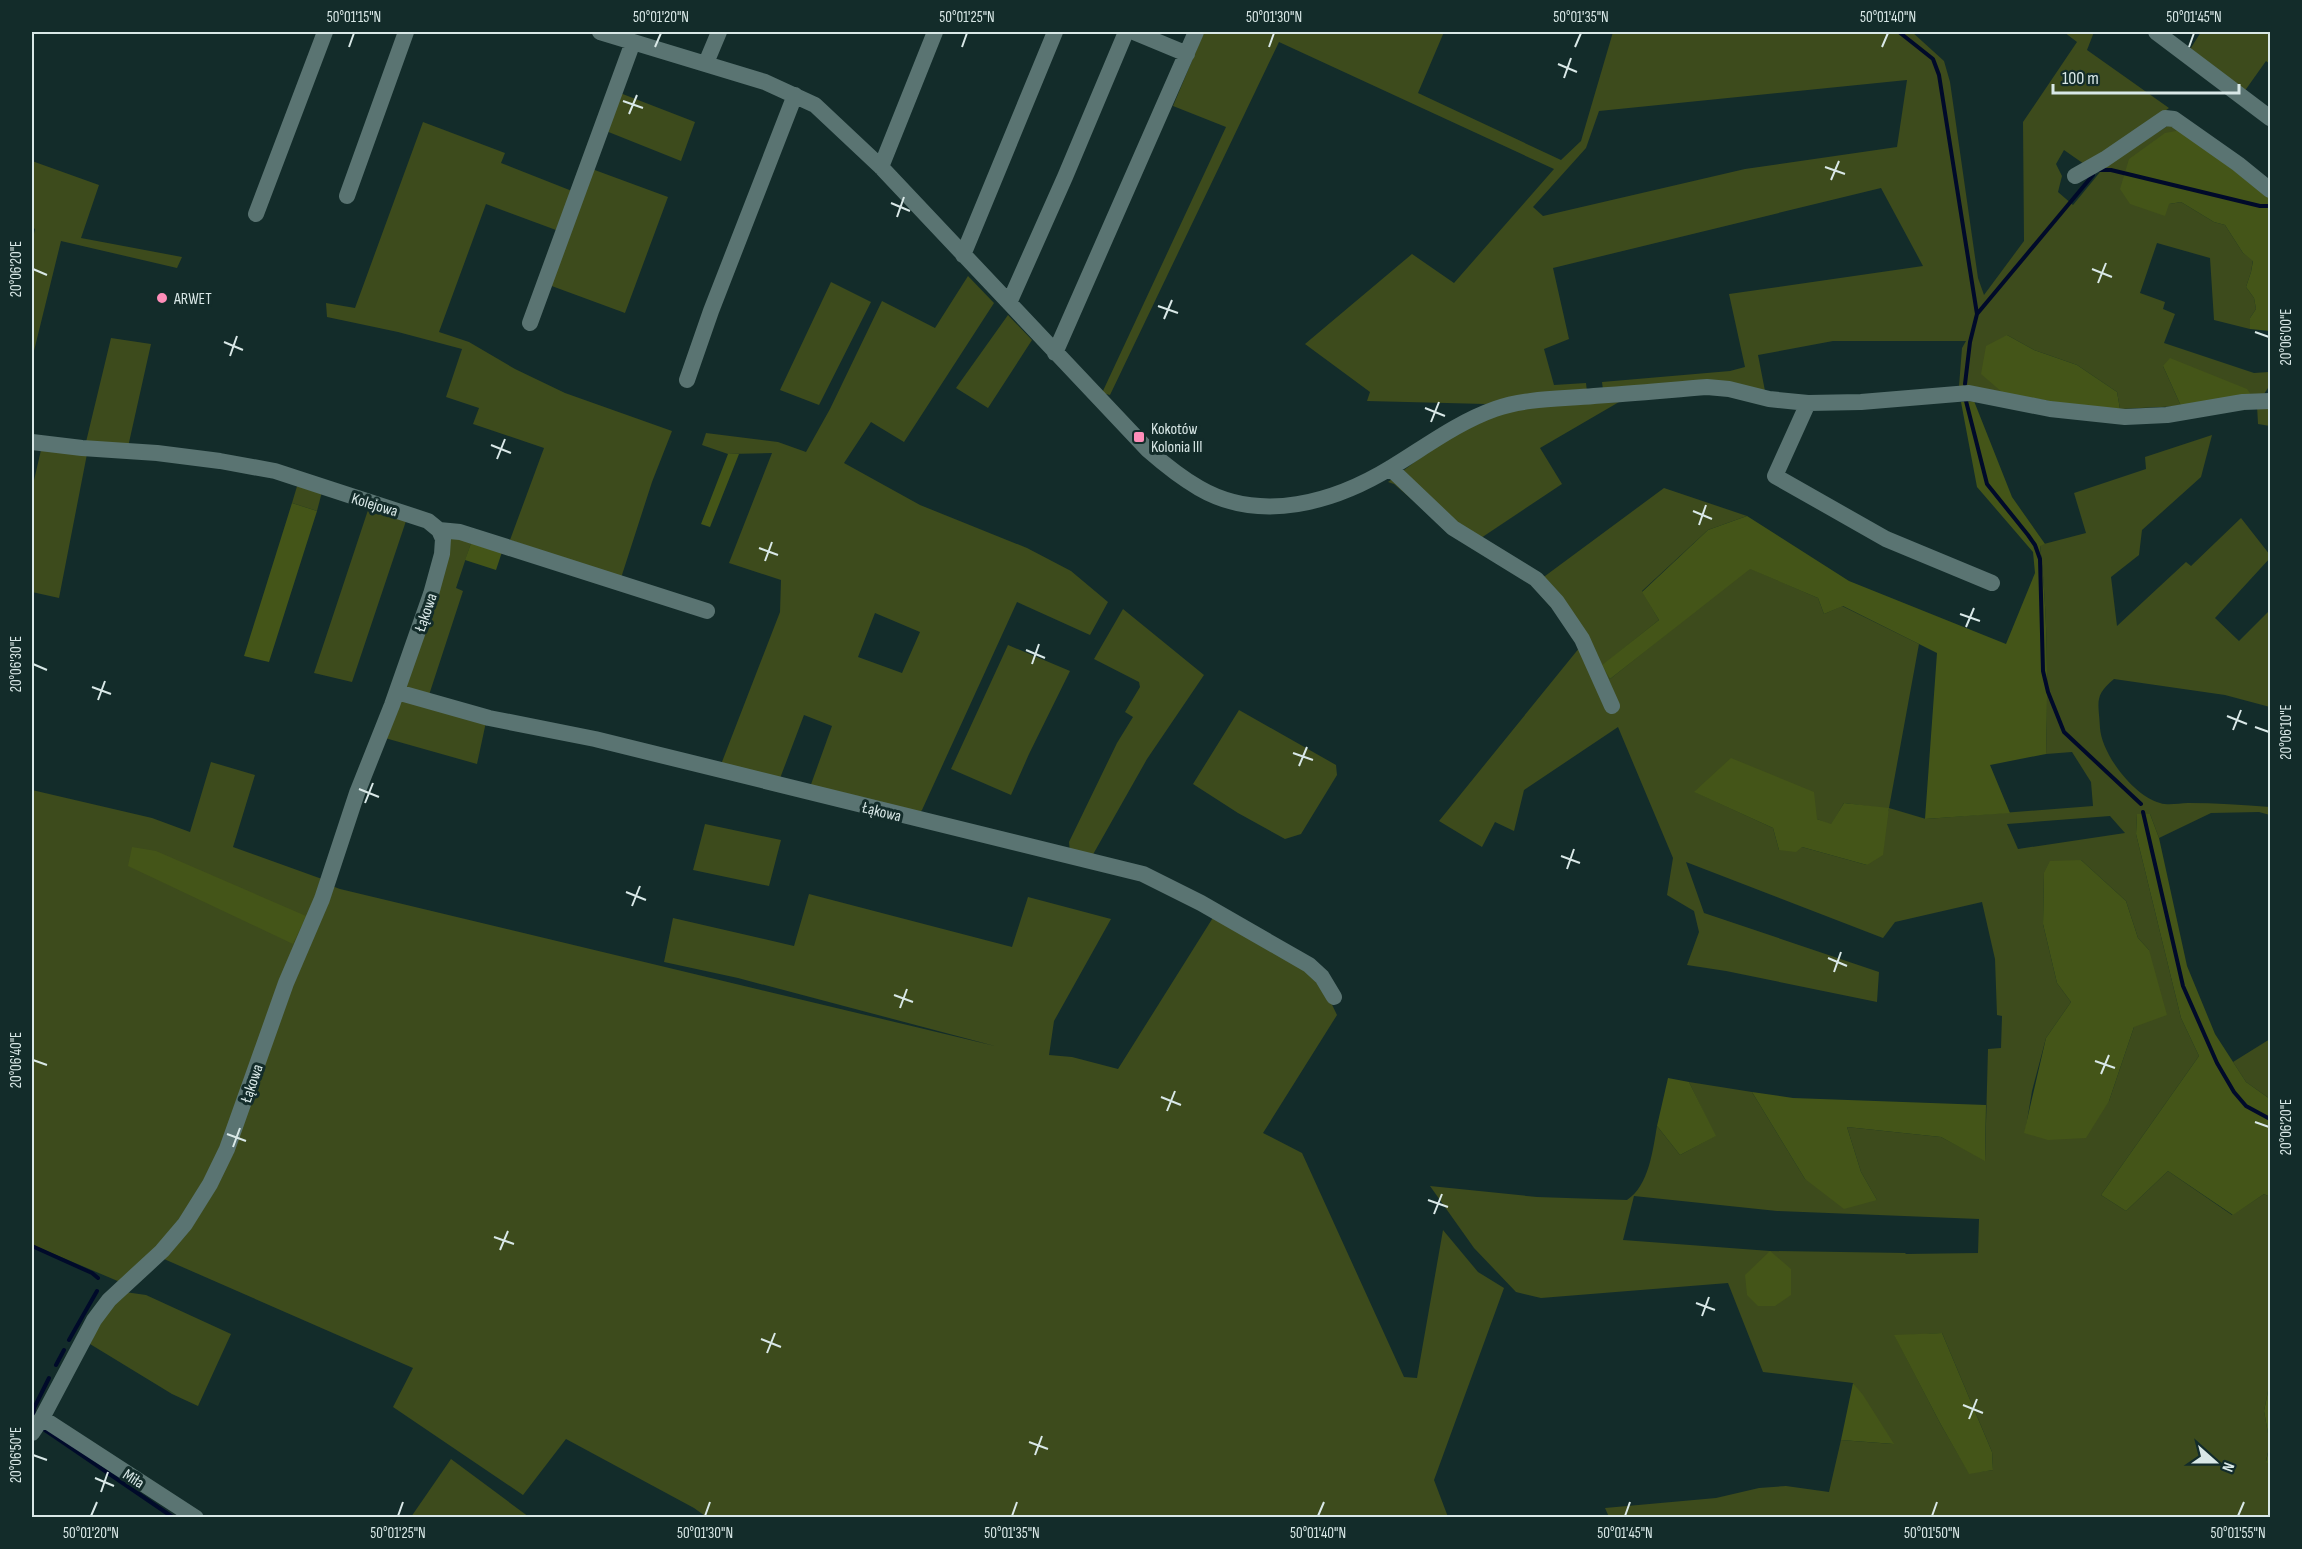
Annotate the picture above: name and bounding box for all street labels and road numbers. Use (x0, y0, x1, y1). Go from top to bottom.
street label: Kolejowa (349, 489, 400, 521)
street label: Łąkowa (411, 591, 442, 635)
street label: Łąkowa (859, 798, 903, 826)
street label: Łąkowa (237, 1062, 268, 1106)
street label: Miła (119, 1465, 147, 1493)

